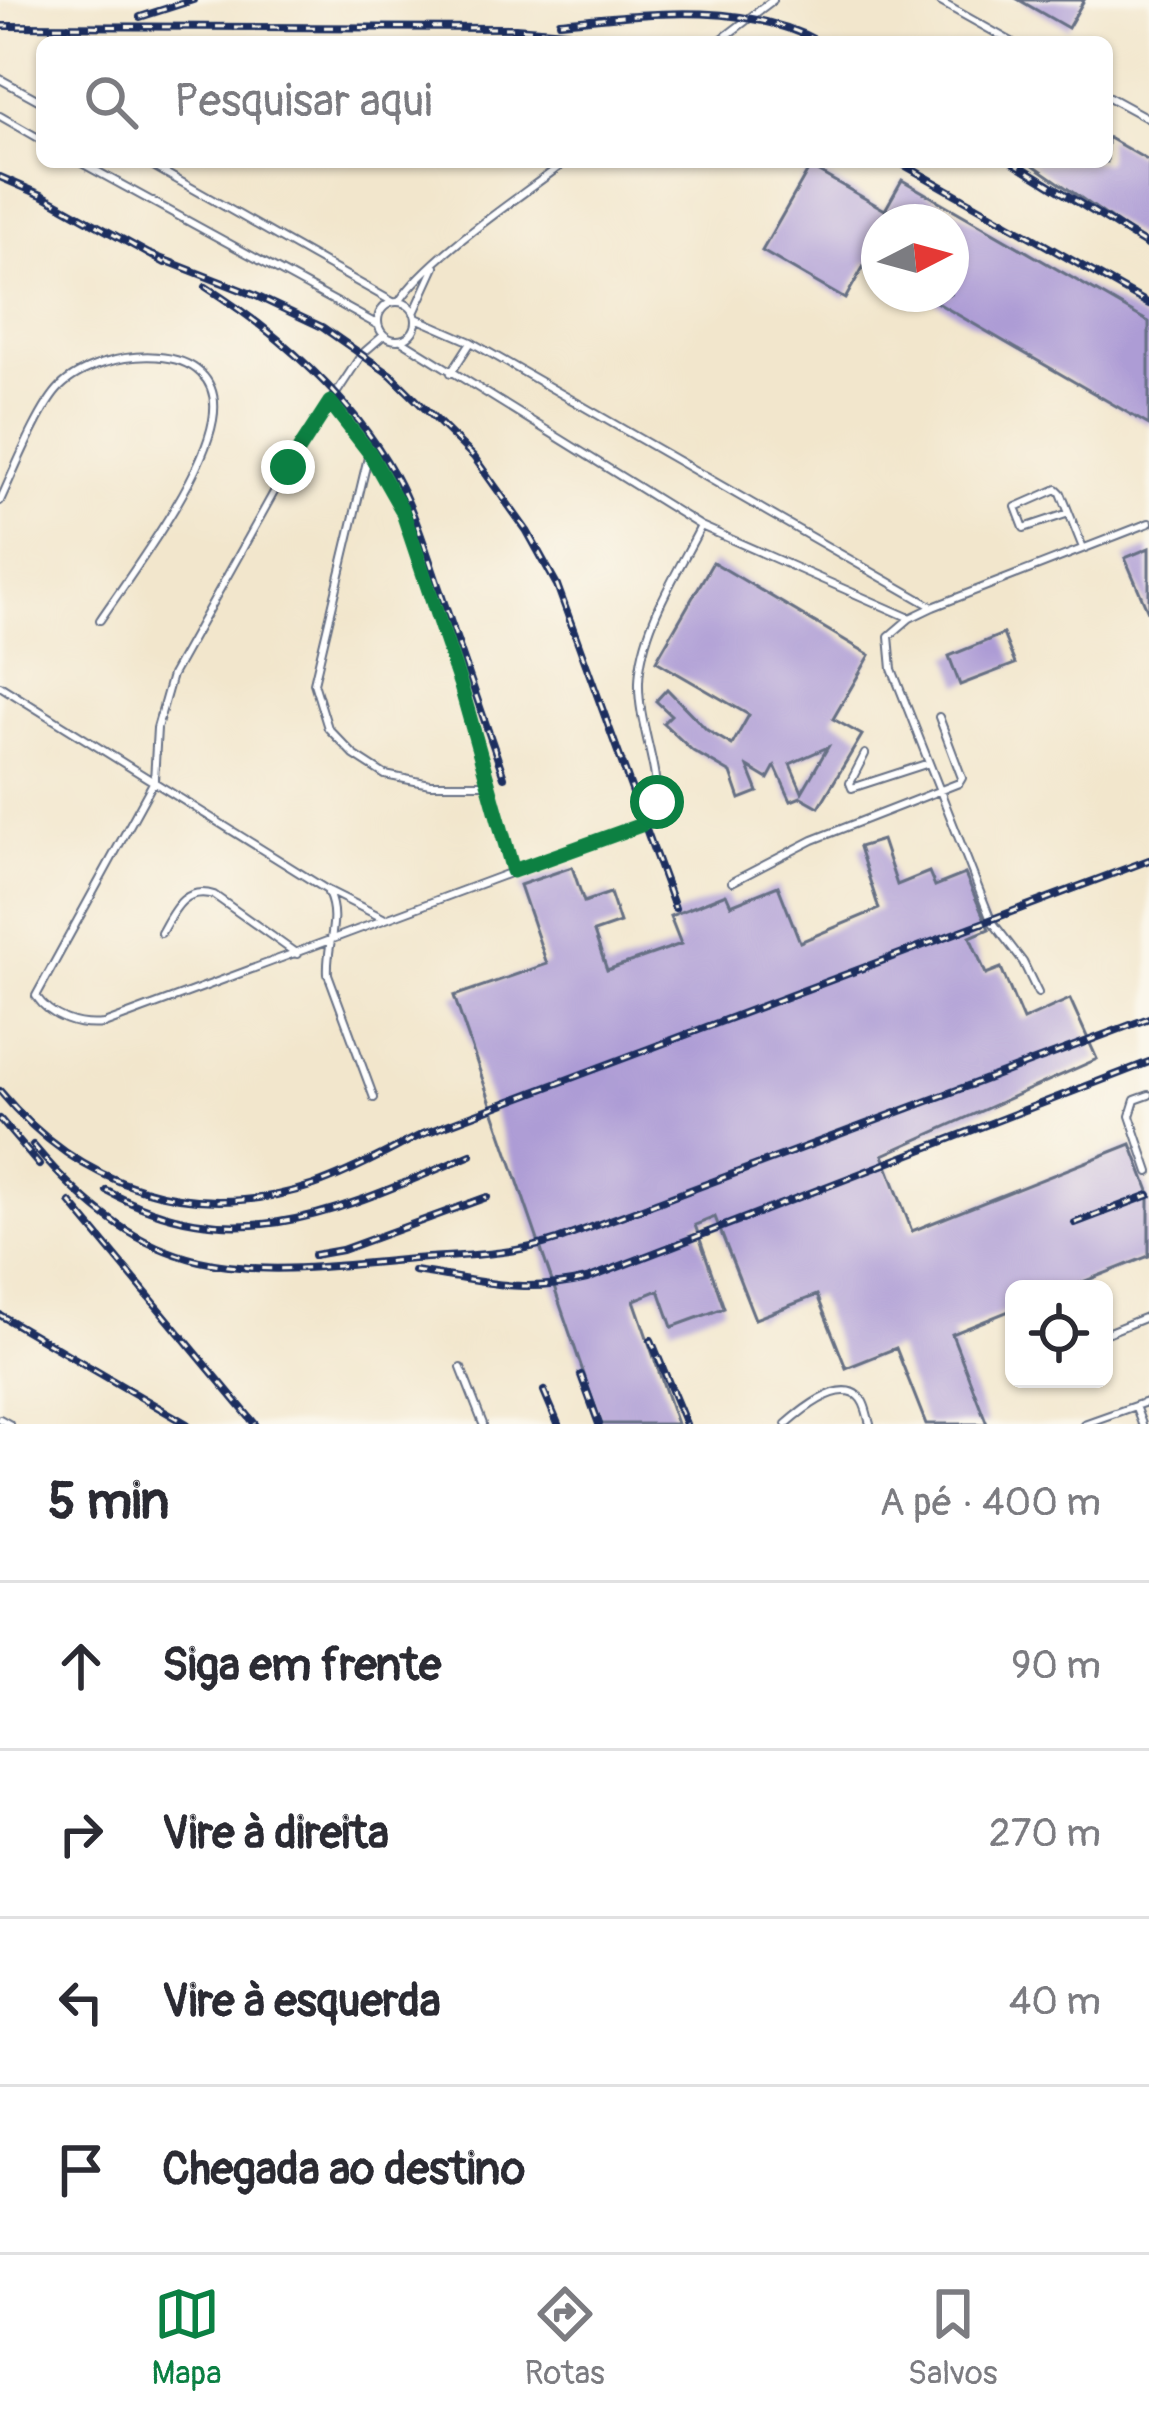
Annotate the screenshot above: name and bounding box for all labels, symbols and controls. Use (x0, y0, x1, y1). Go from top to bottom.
search box (36, 36, 1113, 168)
icon: search (78, 69, 144, 135)
text: Pesquisar aqui (174, 74, 432, 130)
north arrow (861, 204, 969, 312)
route end (261, 440, 315, 494)
route start (630, 775, 684, 829)
map controls (1005, 1280, 1113, 1388)
button: locate (1005, 1280, 1113, 1388)
text: 5 min (48, 1470, 169, 1534)
text: A pé · 400 m (880, 1478, 1101, 1527)
icon: ahead (48, 1633, 114, 1699)
text: Siga em frente (162, 1638, 441, 1694)
text: 90 m (1011, 1641, 1101, 1690)
icon: right (48, 1801, 114, 1867)
text: Vire à direita (162, 1806, 389, 1862)
text: 270 m (989, 1809, 1101, 1858)
icon: left (48, 1969, 114, 2035)
text: Vire à esquerda (162, 1974, 441, 2030)
text: 40 m (1009, 1977, 1101, 2026)
icon: arrive (48, 2137, 114, 2203)
text: Chegada ao destino (162, 2142, 525, 2198)
tab: Mapa (151, 2281, 222, 2394)
tab: Rotas (525, 2281, 605, 2394)
tab: Salvos (908, 2281, 997, 2394)

